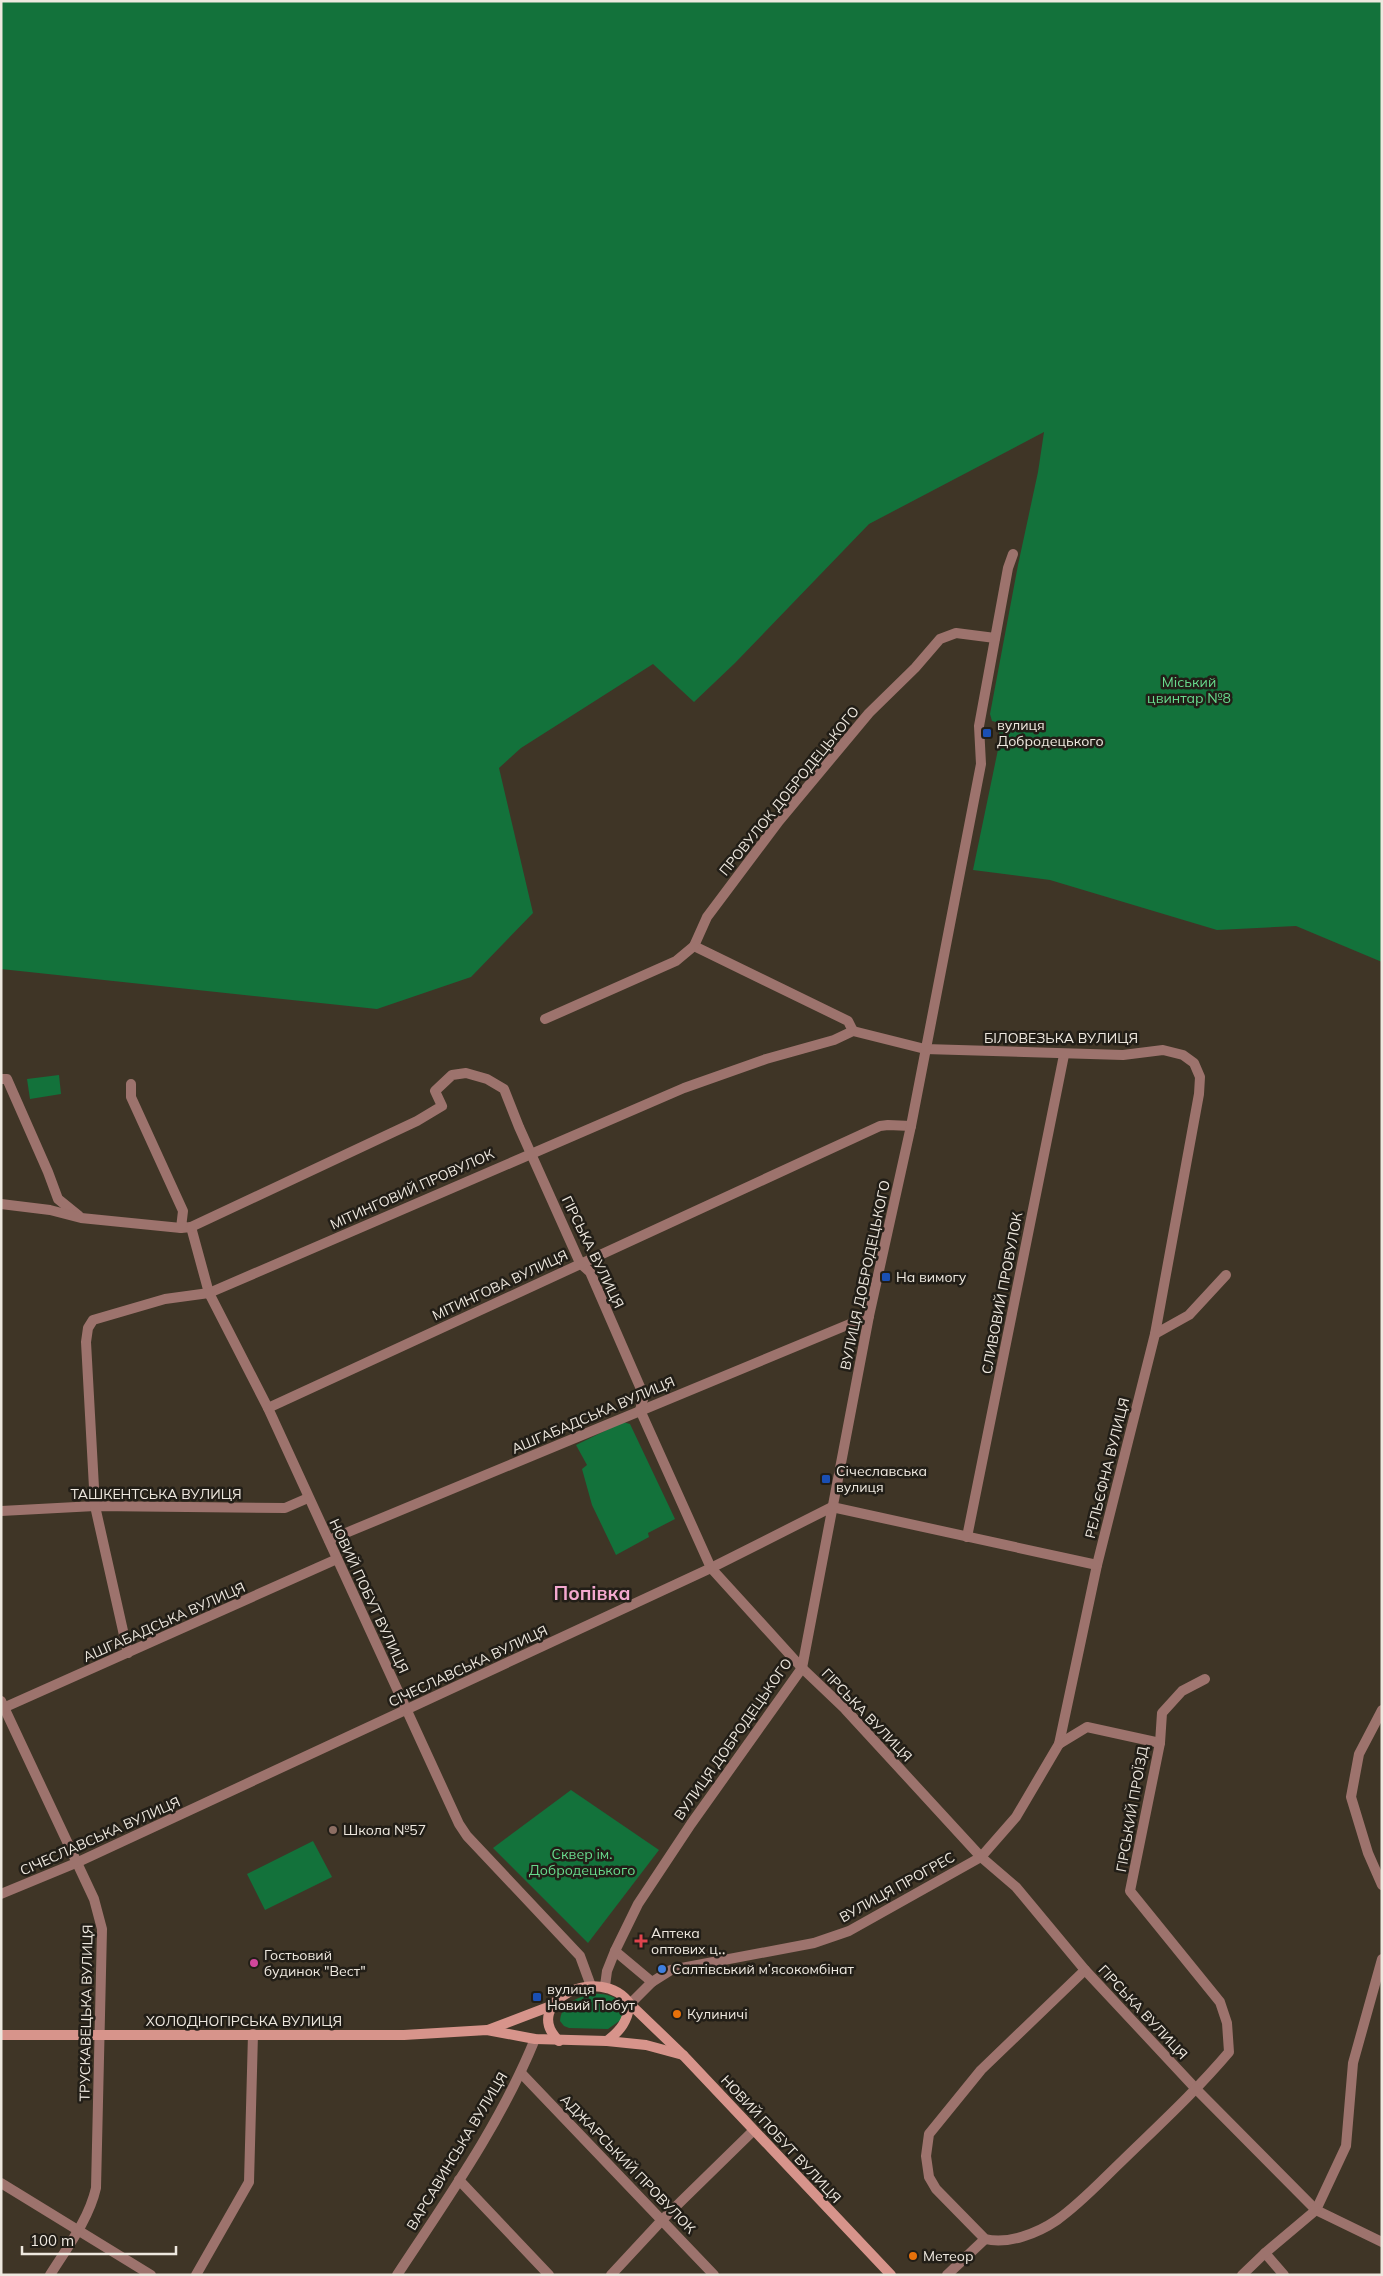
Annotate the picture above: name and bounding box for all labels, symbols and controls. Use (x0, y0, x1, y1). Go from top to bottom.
park label: Міський цвинтар №8 (1147, 673, 1231, 707)
street label: ПРОВУЛОК ДОБРОДЕЦЬКОГО (715, 703, 863, 879)
place label: вулиця Добродецького (997, 716, 1104, 750)
marker: вулиця Добродецького (981, 727, 993, 739)
street label: БІЛОВЕЗЬКА ВУЛИЦЯ (984, 1029, 1138, 1047)
street label: МІТИНГОВИЙ ПРОВУЛОК (327, 1144, 497, 1233)
street label: ВУЛИЦЯ ДОБРОДЕЦЬКОГО (836, 1178, 894, 1372)
street label: ГІРСЬКА ВУЛИЦЯ (558, 1193, 628, 1311)
street label: СЛИВОВИЙ ПРОВУЛОК (977, 1210, 1027, 1376)
street label: МІТИНГОВА ВУЛИЦЯ (429, 1246, 571, 1324)
place label: На вимогу (896, 1268, 967, 1286)
marker: На вимогу (880, 1271, 892, 1283)
street label: АШГАБАДСЬКА ВУЛИЦЯ (509, 1372, 677, 1458)
street label: РЕЛЬЄФНА ВУЛИЦЯ (1081, 1396, 1133, 1540)
place label: Січеславська вулиця (836, 1462, 927, 1496)
marker: Січеславська вулиця (820, 1473, 832, 1485)
street label: ТАШКЕНТСЬКА ВУЛИЦЯ (70, 1485, 242, 1503)
street label: НОВИЙ ПОБУТ ВУЛИЦЯ (325, 1516, 413, 1676)
street label: АШГАБАДСЬКА ВУЛИЦЯ (80, 1578, 248, 1666)
district label: Попівка (554, 1581, 630, 1605)
street label: СІЧЕСЛАВСЬКА ВУЛИЦЯ (386, 1621, 550, 1711)
street label: ВУЛИЦЯ ДОБРОДЕЦЬКОГО (670, 1655, 796, 1823)
street label: ГІРСЬКА ВУЛИЦЯ (818, 1665, 916, 1765)
street label: ГІРСЬКИЙ ПРОЇЗД (1112, 1745, 1152, 1873)
street label: СІЧЕСЛАВСЬКА ВУЛИЦЯ (17, 1792, 183, 1880)
place label: Школа №57 (343, 1821, 426, 1839)
marker: Школа №57 (327, 1824, 339, 1836)
park label: Сквер ім. Добродецького (529, 1845, 635, 1879)
street label: ВУЛИЦЯ ПРОГРЕС (836, 1848, 958, 1926)
street label: ТРУСКАВЕЦЬКА ВУЛИЦЯ (75, 1924, 97, 2102)
place label: Аптека оптових ц‥ (651, 1924, 725, 1958)
marker: Аптека оптових ц‥ (635, 1935, 647, 1947)
place label: Гостьовий будинок "Вест" (264, 1946, 366, 1980)
marker: Гостьовий будинок "Вест" (248, 1957, 260, 1969)
place label: Салтівський м’ясокомбінат (672, 1960, 855, 1978)
street label: ГІРСЬКА ВУЛИЦЯ (1095, 1961, 1191, 2063)
marker: Салтівський м’ясокомбінат (656, 1963, 668, 1975)
place label: вулиця Новий Побут (547, 1980, 636, 2014)
marker: вулиця Новий Побут (531, 1991, 543, 2003)
place label: Кулиничі (687, 2005, 748, 2023)
marker: Кулиничі (671, 2008, 683, 2020)
street label: ХОЛОДНОГІРСЬКА ВУЛИЦЯ (146, 2012, 342, 2030)
street label: ВАРСАВИНСЬКА ВУЛИЦЯ (403, 2069, 511, 2233)
street label: НОВИЙ ПОБУТ ВУЛИЦЯ (717, 2071, 845, 2207)
street label: АДЖАРСЬКИЙ ПРОВУЛОК (557, 2091, 700, 2238)
scale bar (22, 2224, 176, 2256)
text: 100 m (30, 2231, 74, 2250)
place label: Метеор (923, 2247, 974, 2265)
marker: Метеор (907, 2250, 919, 2262)

